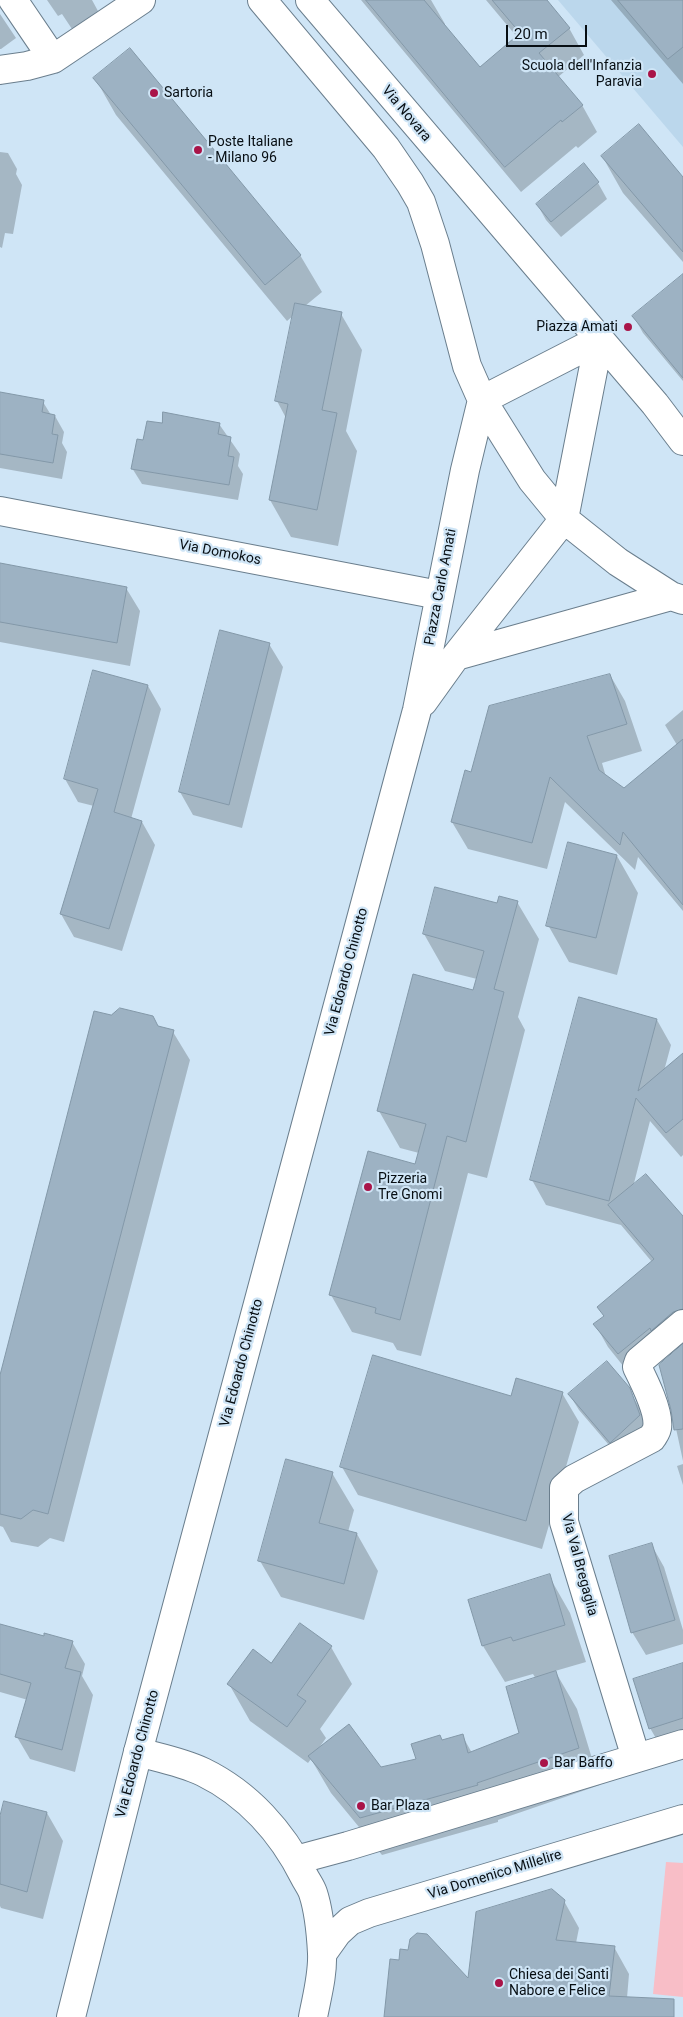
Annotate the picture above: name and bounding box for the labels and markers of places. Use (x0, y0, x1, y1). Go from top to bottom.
place label: Scuola dell'Infanzia Paravia (522, 58, 642, 90)
marker: Scuola dell'Infanzia Paravia (646, 68, 658, 80)
place label: Sartoria (164, 85, 213, 101)
marker: Sartoria (148, 87, 160, 99)
place label: Poste Italiane - Milano 96 (208, 134, 293, 166)
marker: Poste Italiane - Milano 96 (192, 144, 204, 156)
place label: Piazza Amati (536, 319, 618, 335)
marker: Piazza Amati (622, 321, 634, 333)
place label: Pizzeria Tre Gnomi (378, 1171, 442, 1204)
marker: Pizzeria Tre Gnomi (362, 1181, 374, 1193)
place label: Bar Baffo (554, 1755, 613, 1771)
marker: Bar Baffo (538, 1757, 550, 1769)
place label: Bar Plaza (371, 1798, 430, 1814)
marker: Bar Plaza (355, 1800, 367, 1812)
place label: Chiesa dei Santi Nabore e Felice (509, 1967, 609, 2000)
marker: Chiesa dei Santi Nabore e Felice (493, 1977, 505, 1989)

